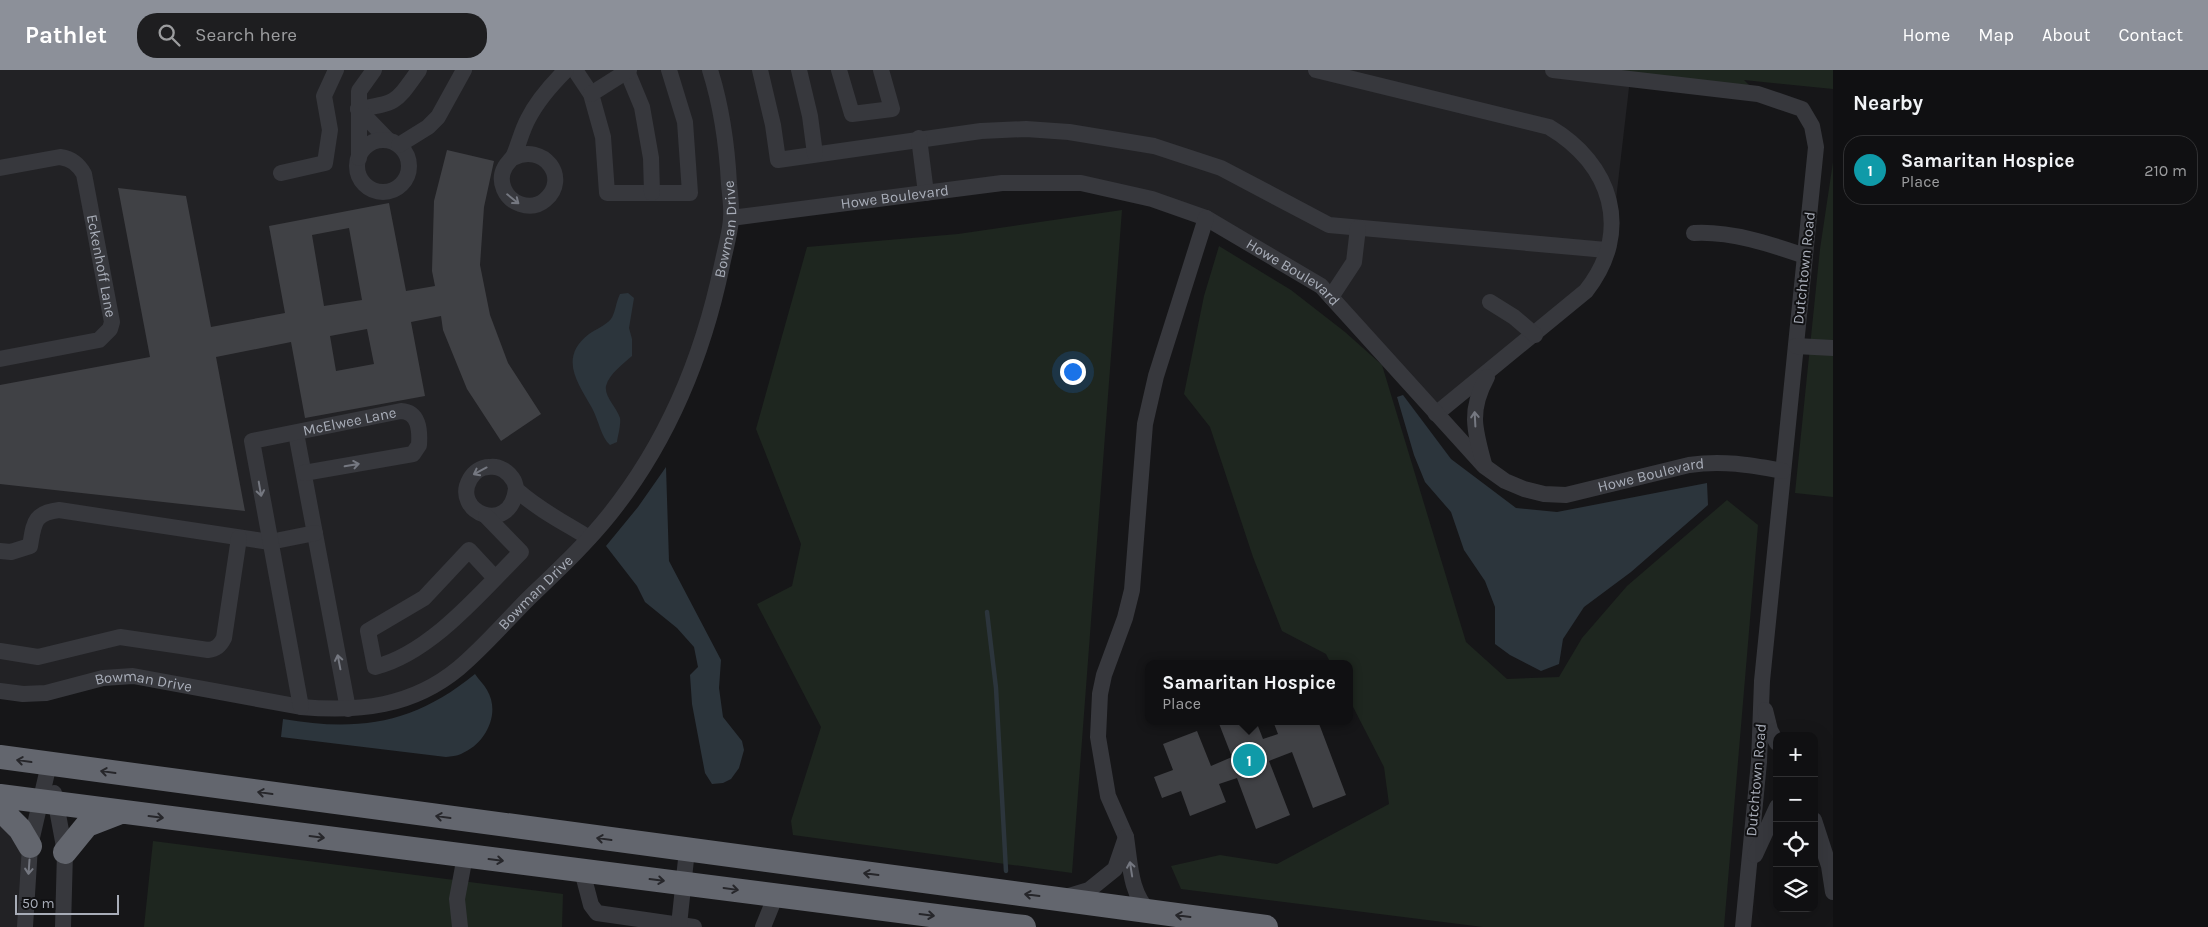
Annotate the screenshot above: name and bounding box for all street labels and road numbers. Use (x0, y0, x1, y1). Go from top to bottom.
street label: Bowman Drive (710, 180, 740, 280)
street label: Howe Boulevard (839, 181, 950, 213)
street label: Dutchtown Road (1789, 211, 1819, 325)
street label: Eckenhoff Lane (83, 213, 120, 319)
street label: Howe Boulevard (1243, 235, 1344, 310)
street label: McElwee Lane (301, 403, 398, 440)
street label: Howe Boulevard (1596, 454, 1705, 496)
street label: Bowman Drive (494, 551, 577, 633)
street label: Bowman Drive (93, 667, 194, 696)
street label: Dutchtown Road (1742, 723, 1770, 837)

